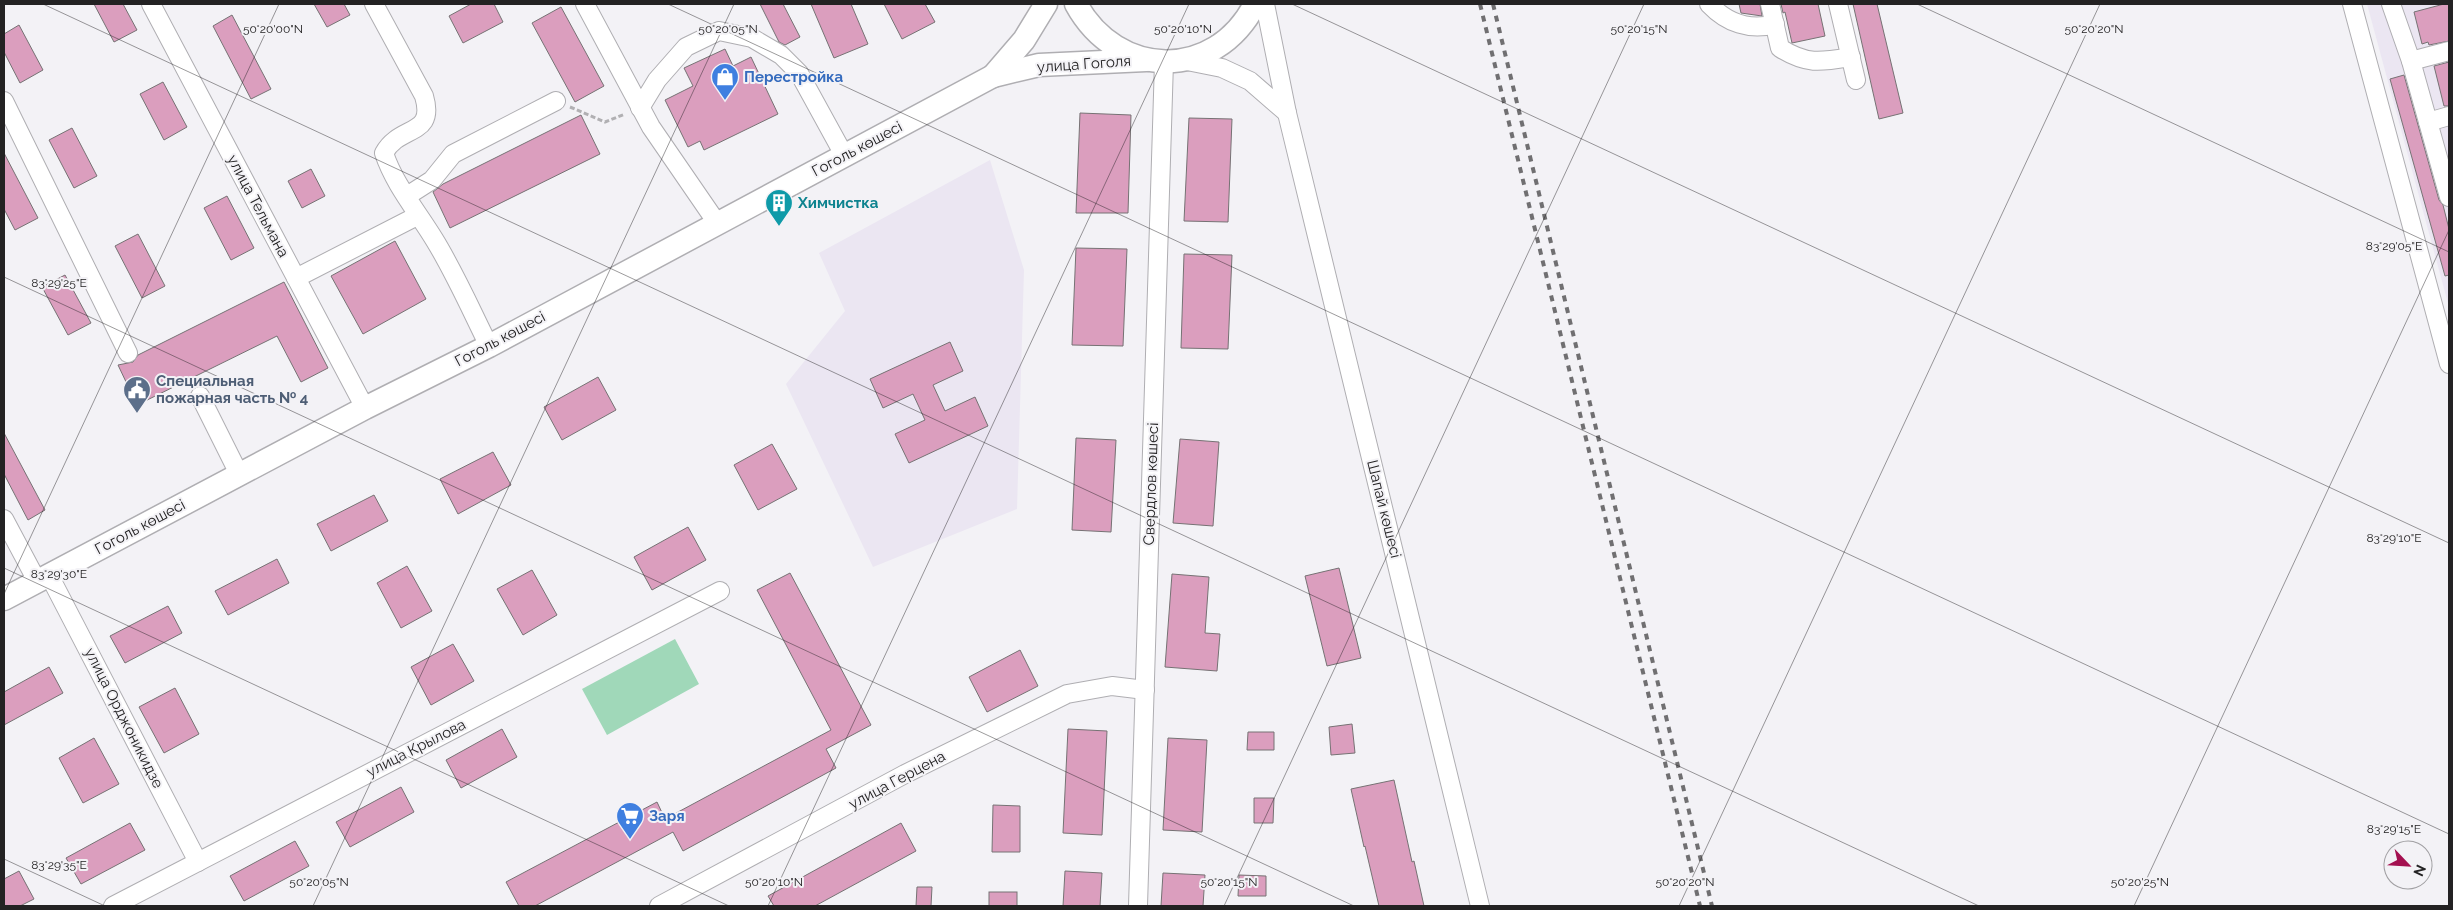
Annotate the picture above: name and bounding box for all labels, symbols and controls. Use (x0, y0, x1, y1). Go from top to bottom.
text: 50°20'00"N (243, 22, 303, 36)
text: 50°20'05"N (698, 22, 758, 36)
text: 50°20'10"N (1154, 22, 1212, 36)
text: 50°20'15"N (1610, 22, 1668, 36)
text: 50°20'20"N (2064, 22, 2124, 36)
street label: улица Гоголя (1036, 52, 1132, 76)
shop icon: Перестройка (710, 62, 740, 101)
place label: Перестройка (744, 68, 844, 86)
street label: Гоголь көшесі (809, 118, 905, 180)
street label: улица Тельмана (223, 152, 293, 260)
building icon: Химчистка (764, 188, 794, 227)
place label: Химчистка (797, 194, 879, 212)
text: 83°29'05"E (2366, 239, 2422, 253)
text: 83°29'25"E (31, 276, 87, 290)
street label: Гоголь көшесі (452, 308, 548, 370)
place label: Специальная пожарная часть № 4 (156, 372, 309, 407)
public building icon: Специальная пожарная часть № 4 (122, 375, 152, 414)
street label: Свердлов көшесі (1140, 422, 1162, 546)
street label: Шапай көшесі (1363, 458, 1405, 560)
street label: Гоголь көшесі (92, 496, 188, 558)
text: 83°29'10"E (2366, 531, 2422, 545)
text: 83°29'30"E (31, 567, 87, 581)
street label: улица Орджоникидзе (81, 645, 167, 791)
street label: улица Крылова (363, 715, 469, 781)
street label: улица Герцена (846, 747, 948, 813)
supermarket icon: Заря (615, 801, 645, 840)
place label: Заря (649, 807, 685, 825)
text: 83°29'15"E (2367, 822, 2421, 836)
north arrow (2383, 840, 2433, 890)
text: 83°29'35"E (31, 858, 87, 872)
text: N (2410, 862, 2429, 879)
text: 50°20'05"N (289, 875, 349, 889)
text: 50°20'10"N (745, 875, 803, 889)
text: 50°20'15"N (1200, 875, 1258, 889)
text: 50°20'20"N (1655, 875, 1715, 889)
text: 50°20'25"N (2111, 875, 2169, 889)

